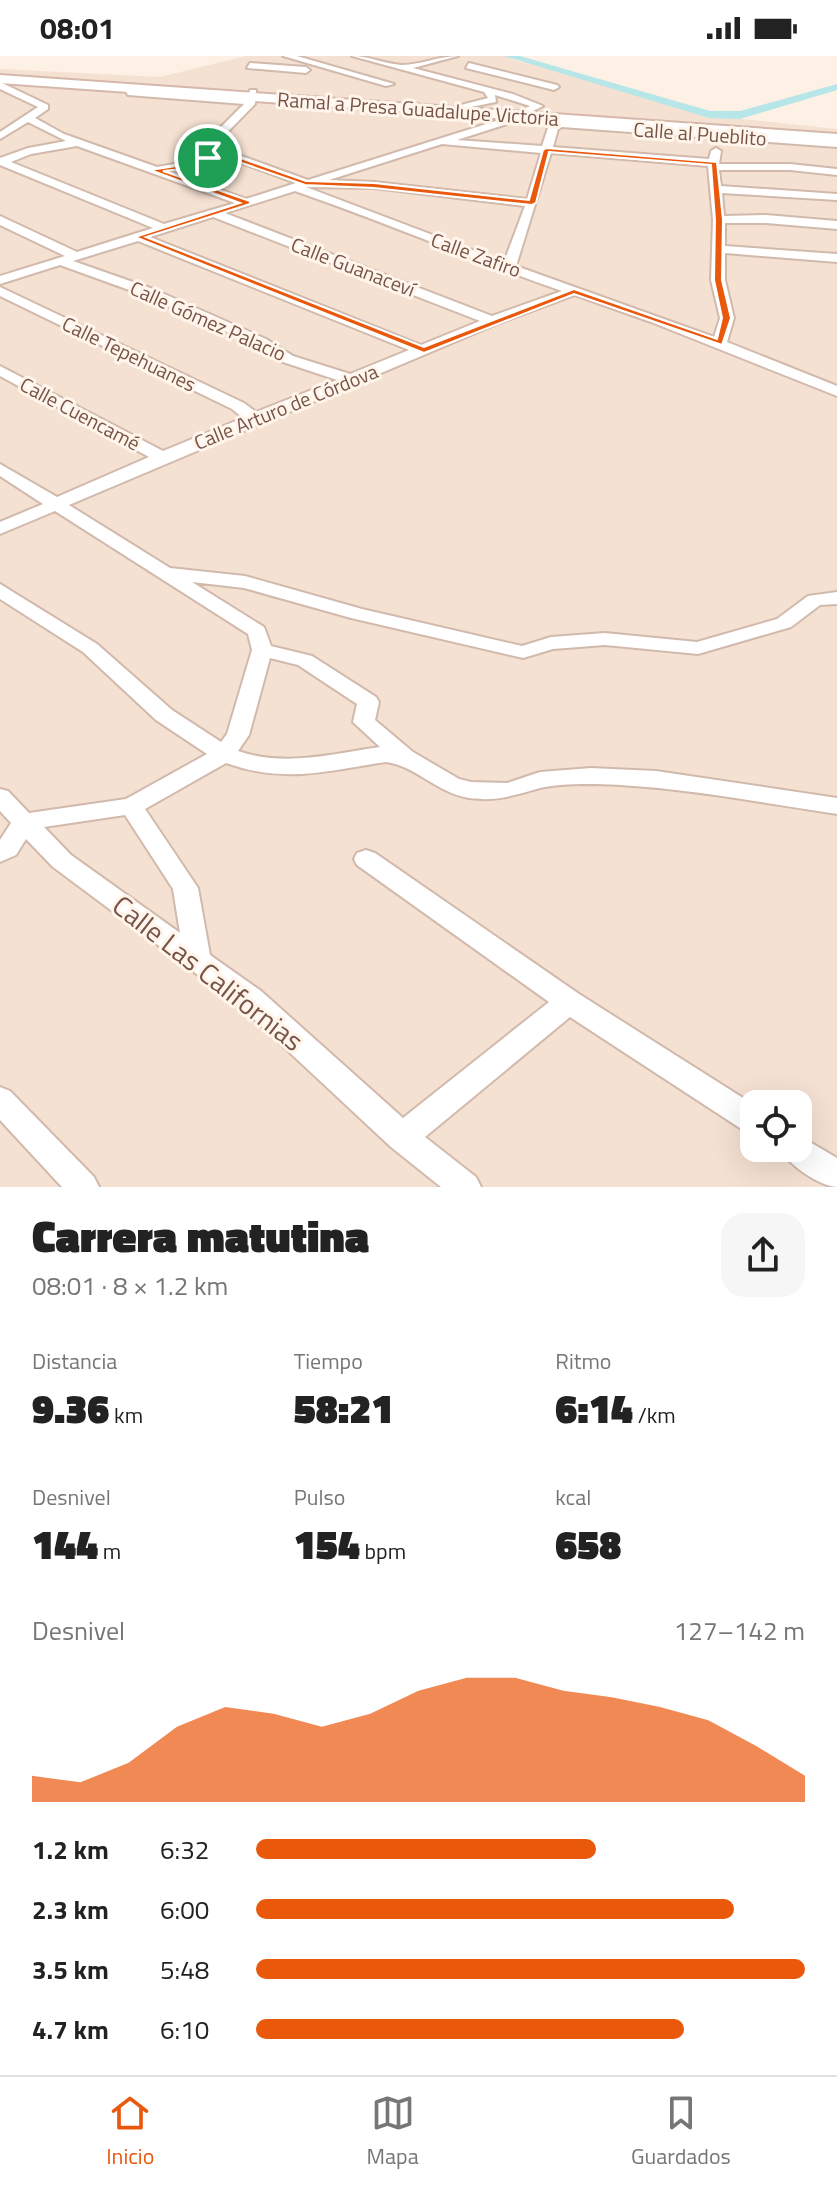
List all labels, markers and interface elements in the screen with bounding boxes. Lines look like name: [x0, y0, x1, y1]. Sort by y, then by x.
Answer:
text: 08:01: [40, 5, 115, 51]
street label: Ramal a Presa Guadalupe Victoria: [276, 83, 560, 134]
street label: Calle al Pueblito: [632, 113, 768, 154]
pin: [174, 124, 242, 192]
icon: arrive: [186, 136, 230, 180]
street label: Calle Zafiro: [427, 224, 525, 285]
street label: Calle Guanaceví: [287, 229, 421, 305]
street label: Calle Gómez Palacio: [125, 272, 291, 369]
street label: Calle Tepehuanes: [57, 308, 201, 399]
street label: Calle Arturo de Córdova: [189, 355, 383, 458]
street label: Calle Cuencamé: [15, 369, 146, 458]
street label: Calle Las Californias: [103, 884, 313, 1061]
map controls: [740, 1090, 812, 1162]
button: locate: [740, 1090, 812, 1162]
text: Carrera matutina: [32, 1202, 369, 1269]
button: share: [721, 1213, 805, 1297]
text: 08:01 · 8 × 1.2 km: [32, 1266, 228, 1305]
text: Distancia: [32, 1344, 117, 1378]
text: Tiempo: [294, 1344, 363, 1378]
text: Ritmo: [555, 1344, 611, 1378]
text: 9.36: [32, 1378, 109, 1439]
text: 58:21: [294, 1378, 393, 1439]
text: 6:14: [555, 1378, 633, 1439]
text: km: [109, 1398, 143, 1432]
text: /km: [633, 1398, 676, 1432]
text: Desnivel: [32, 1480, 111, 1514]
text: Pulso: [294, 1480, 345, 1514]
text: kcal: [555, 1480, 591, 1514]
text: 144: [32, 1514, 98, 1575]
text: 154: [294, 1514, 360, 1575]
text: 658: [555, 1514, 621, 1575]
text: m: [98, 1534, 121, 1568]
text: bpm: [360, 1534, 406, 1568]
text: Desnivel: [32, 1611, 125, 1650]
text: 127–142 m: [674, 1611, 805, 1650]
text: 1.2 km: [32, 1830, 109, 1869]
text: 6:32: [160, 1830, 209, 1869]
text: 2.3 km: [32, 1890, 109, 1929]
text: 6:00: [160, 1890, 209, 1929]
text: 3.5 km: [32, 1950, 109, 1989]
text: 5:48: [160, 1950, 209, 1989]
text: 4.7 km: [32, 2010, 109, 2049]
text: 6:10: [160, 2010, 209, 2049]
tab: Inicio: [106, 2091, 154, 2173]
tab: Mapa: [367, 2091, 419, 2173]
tab: Guardados: [631, 2091, 731, 2173]

